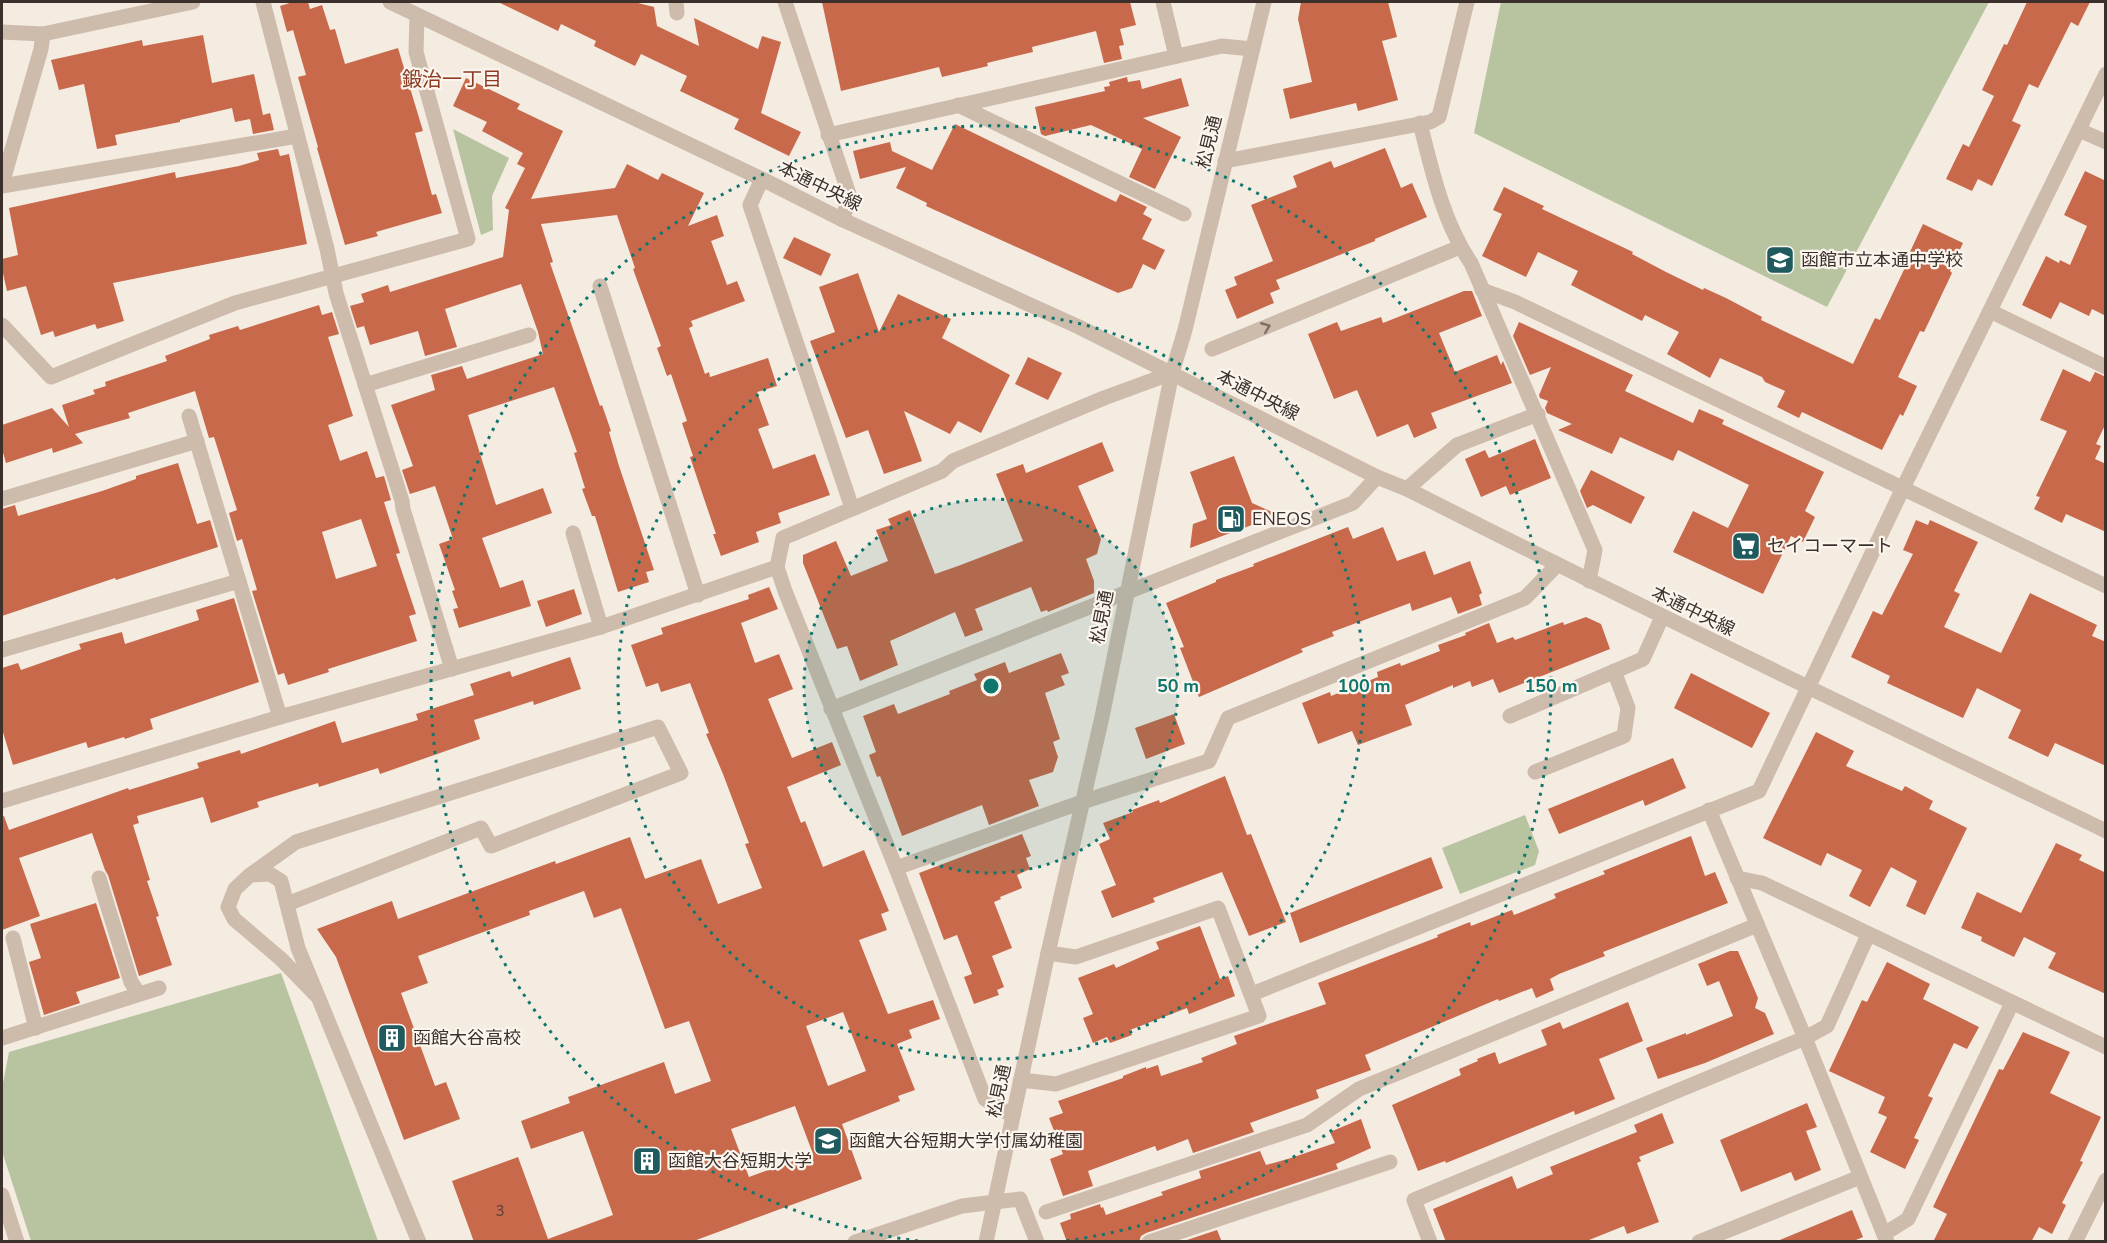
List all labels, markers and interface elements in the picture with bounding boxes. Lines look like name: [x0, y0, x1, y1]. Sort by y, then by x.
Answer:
district label: 鍛治一丁目: [402, 66, 502, 93]
street label: 松見通: [1191, 113, 1227, 171]
street label: 本通中央線: [774, 155, 866, 217]
school or university icon: 函館市立本通中学校: [1764, 244, 1796, 276]
place label: 函館市立本通中学校: [1801, 248, 1963, 272]
one-way arrow: [1260, 322, 1271, 334]
street label: 本通中央線: [1212, 364, 1304, 426]
fuel station icon: ENEOS: [1215, 503, 1247, 535]
place label: ENEOS: [1252, 507, 1311, 531]
supermarket icon: セイコーマート: [1730, 530, 1762, 562]
place label: セイコーマート: [1767, 534, 1893, 558]
street label: 本通中央線: [1647, 580, 1739, 642]
street label: 松見通: [1085, 588, 1119, 646]
text: 50 m: [1157, 674, 1199, 698]
text: 100 m: [1337, 674, 1391, 698]
text: 150 m: [1524, 674, 1578, 698]
centre of rings: [981, 676, 1001, 696]
building icon: 函館大谷高校: [376, 1022, 408, 1054]
place label: 函館大谷高校: [413, 1026, 521, 1050]
street label: 松見通: [982, 1062, 1016, 1120]
school or university icon: 函館大谷短期大学付属幼稚園: [812, 1125, 844, 1157]
place label: 函館大谷短期大学付属幼稚園: [849, 1129, 1083, 1153]
building icon: 函館大谷短期大学: [631, 1145, 663, 1177]
place label: 函館大谷短期大学: [668, 1149, 812, 1173]
house number: 3: [495, 1201, 505, 1221]

